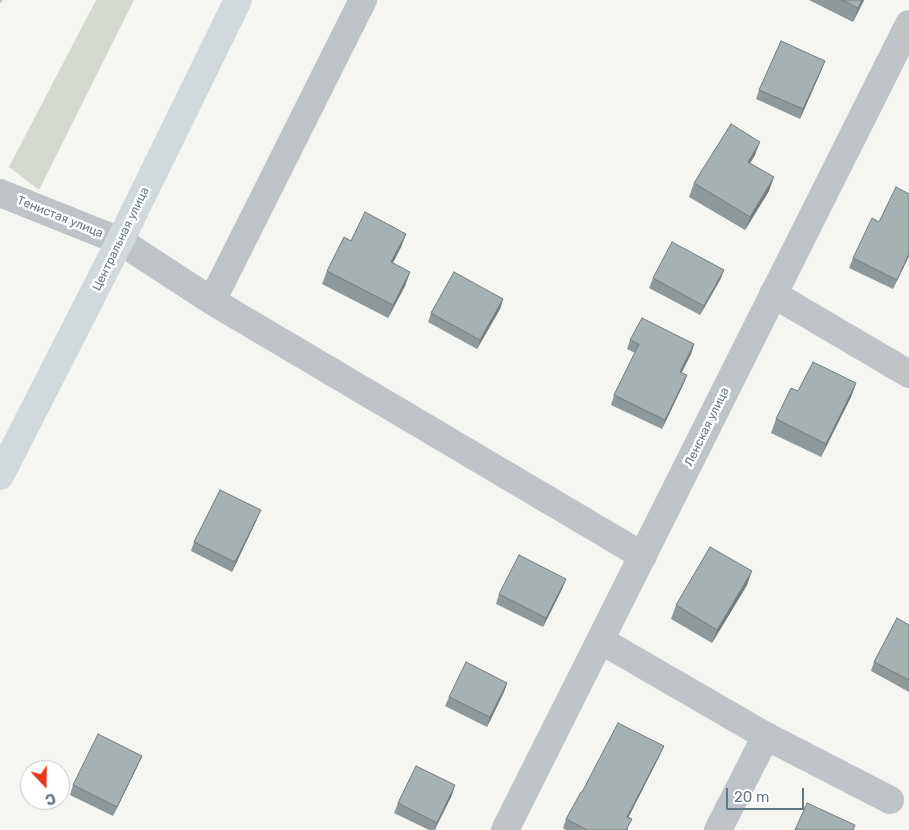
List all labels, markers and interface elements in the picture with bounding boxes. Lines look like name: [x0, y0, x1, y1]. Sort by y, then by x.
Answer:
street label: Центральная улица: [90, 185, 152, 293]
street label: Тенистая улица: [15, 193, 105, 241]
street label: Ленская улица: [682, 385, 732, 469]
north arrow: [20, 760, 70, 810]
scale bar: [729, 778, 806, 810]
text: 20 m: [734, 788, 769, 806]
text: С: [43, 789, 58, 808]

